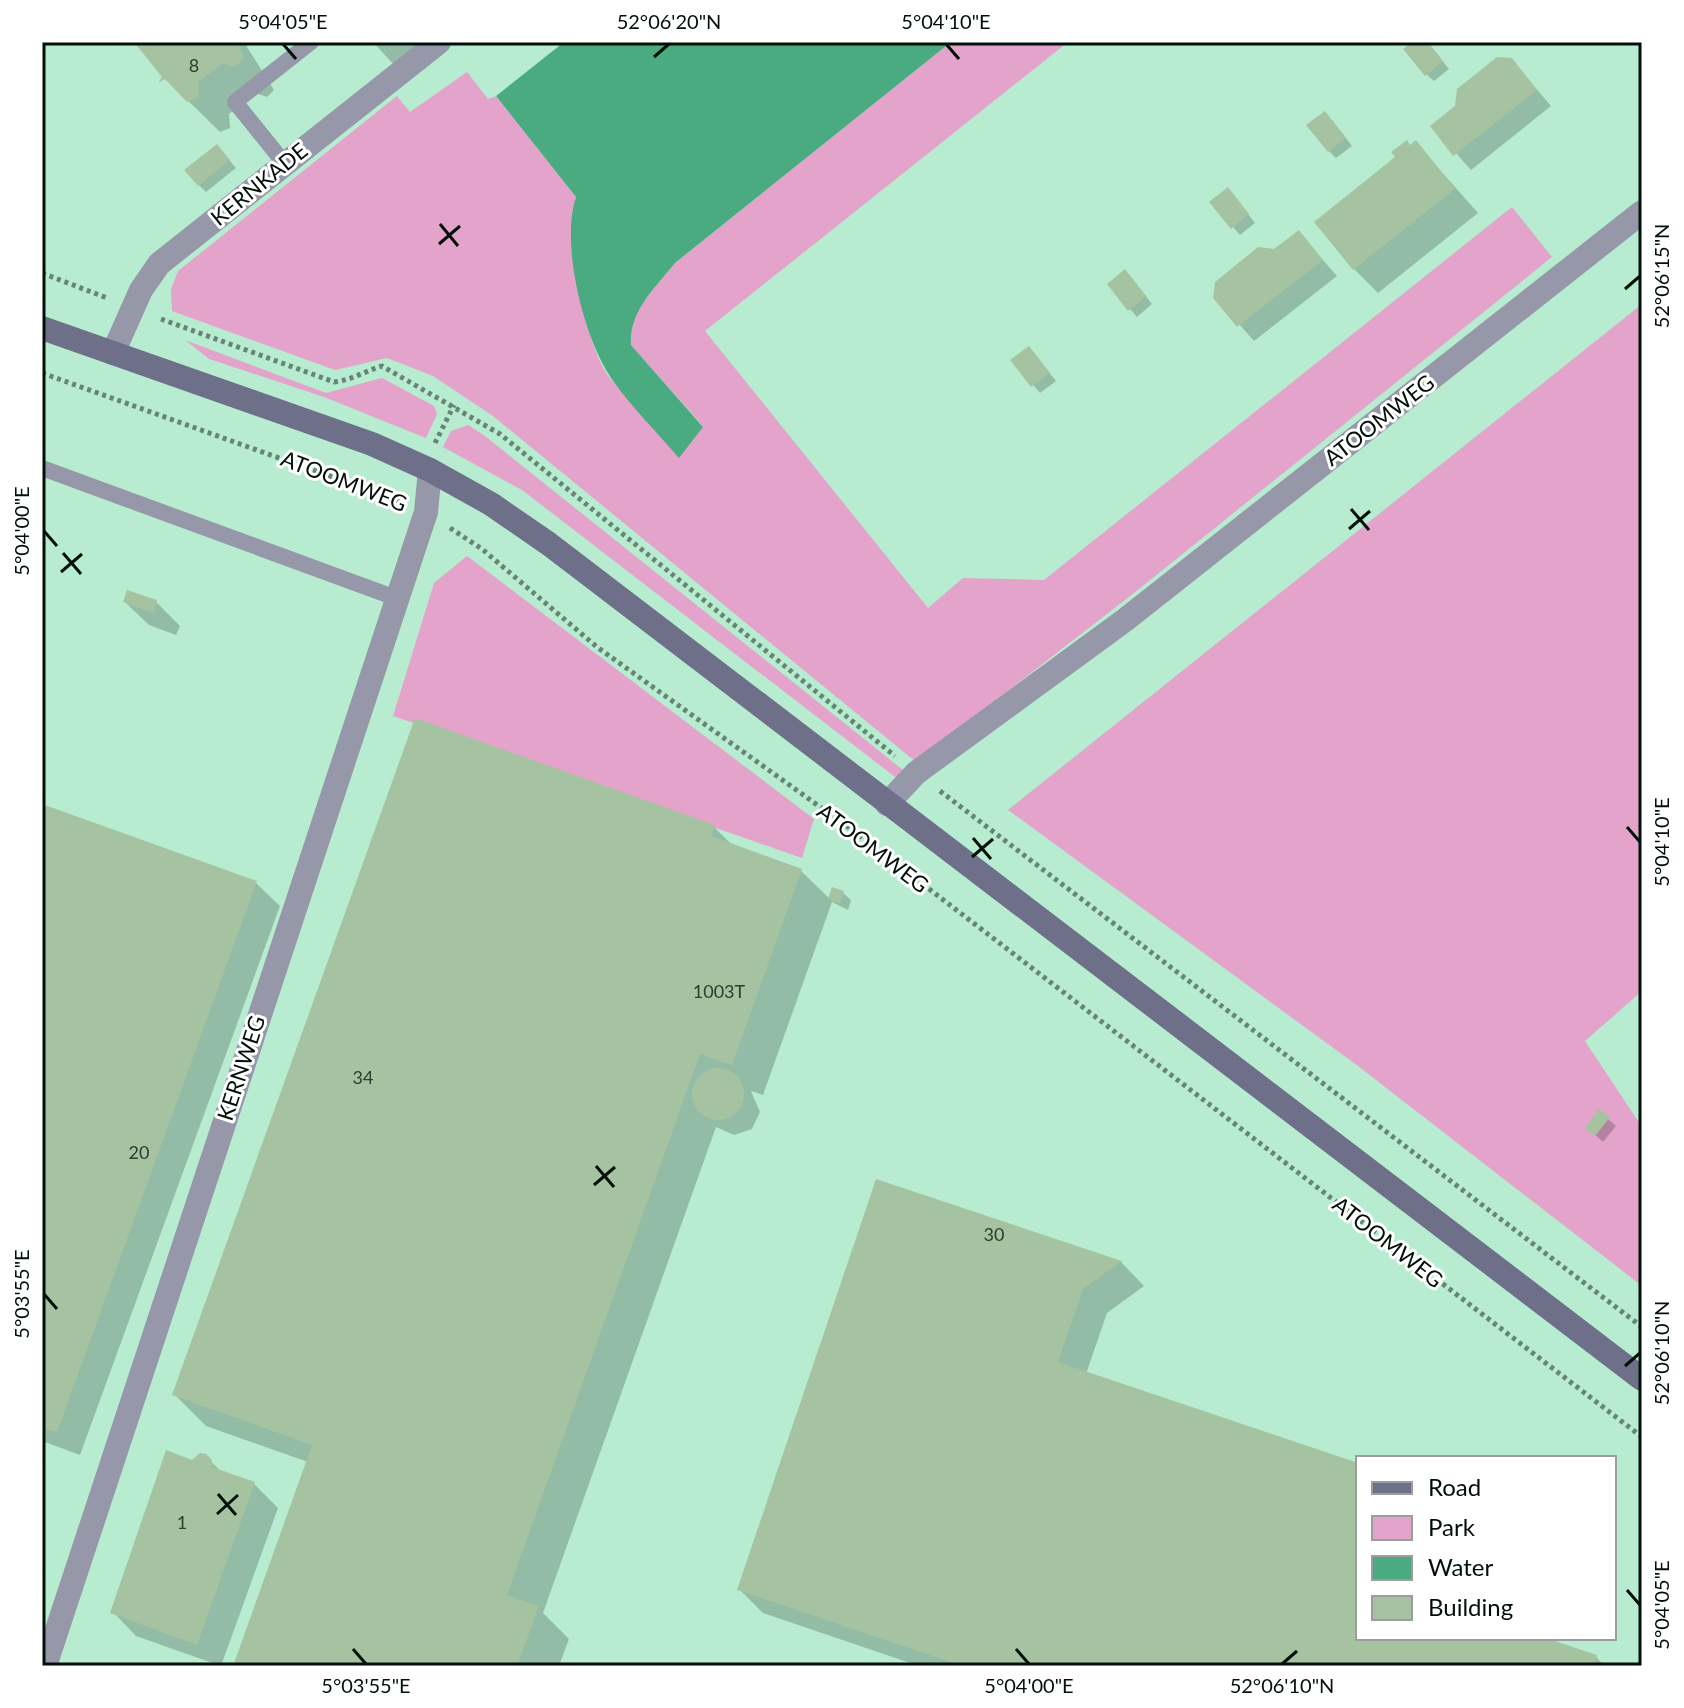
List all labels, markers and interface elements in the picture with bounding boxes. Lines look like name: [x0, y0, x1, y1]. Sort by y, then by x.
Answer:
text: 5°04'05"E: [238, 9, 328, 33]
text: 52°06'20"N: [617, 9, 721, 33]
text: 5°04'10"E: [901, 9, 991, 33]
house number: 8: [189, 54, 199, 76]
street label: KERNKADE: [205, 136, 313, 231]
text: 52°06'15"N: [1649, 224, 1673, 328]
street label: ATOOMWEG: [1318, 368, 1439, 471]
street label: ATOOMWEG: [277, 444, 411, 517]
text: 5°04'00"E: [9, 486, 33, 576]
street label: ATOOMWEG: [812, 797, 934, 898]
text: 5°04'10"E: [1649, 797, 1673, 887]
house number: 1003T: [693, 980, 746, 1002]
street label: KERNWEG: [211, 1012, 270, 1124]
house number: 34: [353, 1066, 373, 1088]
house number: 20: [129, 1141, 149, 1163]
street label: ATOOMWEG: [1328, 1190, 1449, 1293]
house number: 30: [984, 1223, 1004, 1245]
text: 5°03'55"E: [9, 1249, 33, 1339]
text: 52°06'10"N: [1649, 1301, 1673, 1405]
legend: [1356, 1456, 1616, 1640]
text: Road: [1428, 1472, 1481, 1501]
house number: 1: [177, 1511, 187, 1533]
text: Park: [1428, 1512, 1476, 1541]
text: Water: [1428, 1552, 1493, 1581]
text: 5°04'05"E: [1649, 1560, 1673, 1650]
text: Building: [1428, 1592, 1513, 1621]
text: 5°03'55"E: [321, 1673, 411, 1697]
text: 5°04'00"E: [984, 1673, 1074, 1697]
text: 52°06'10"N: [1230, 1673, 1334, 1697]

